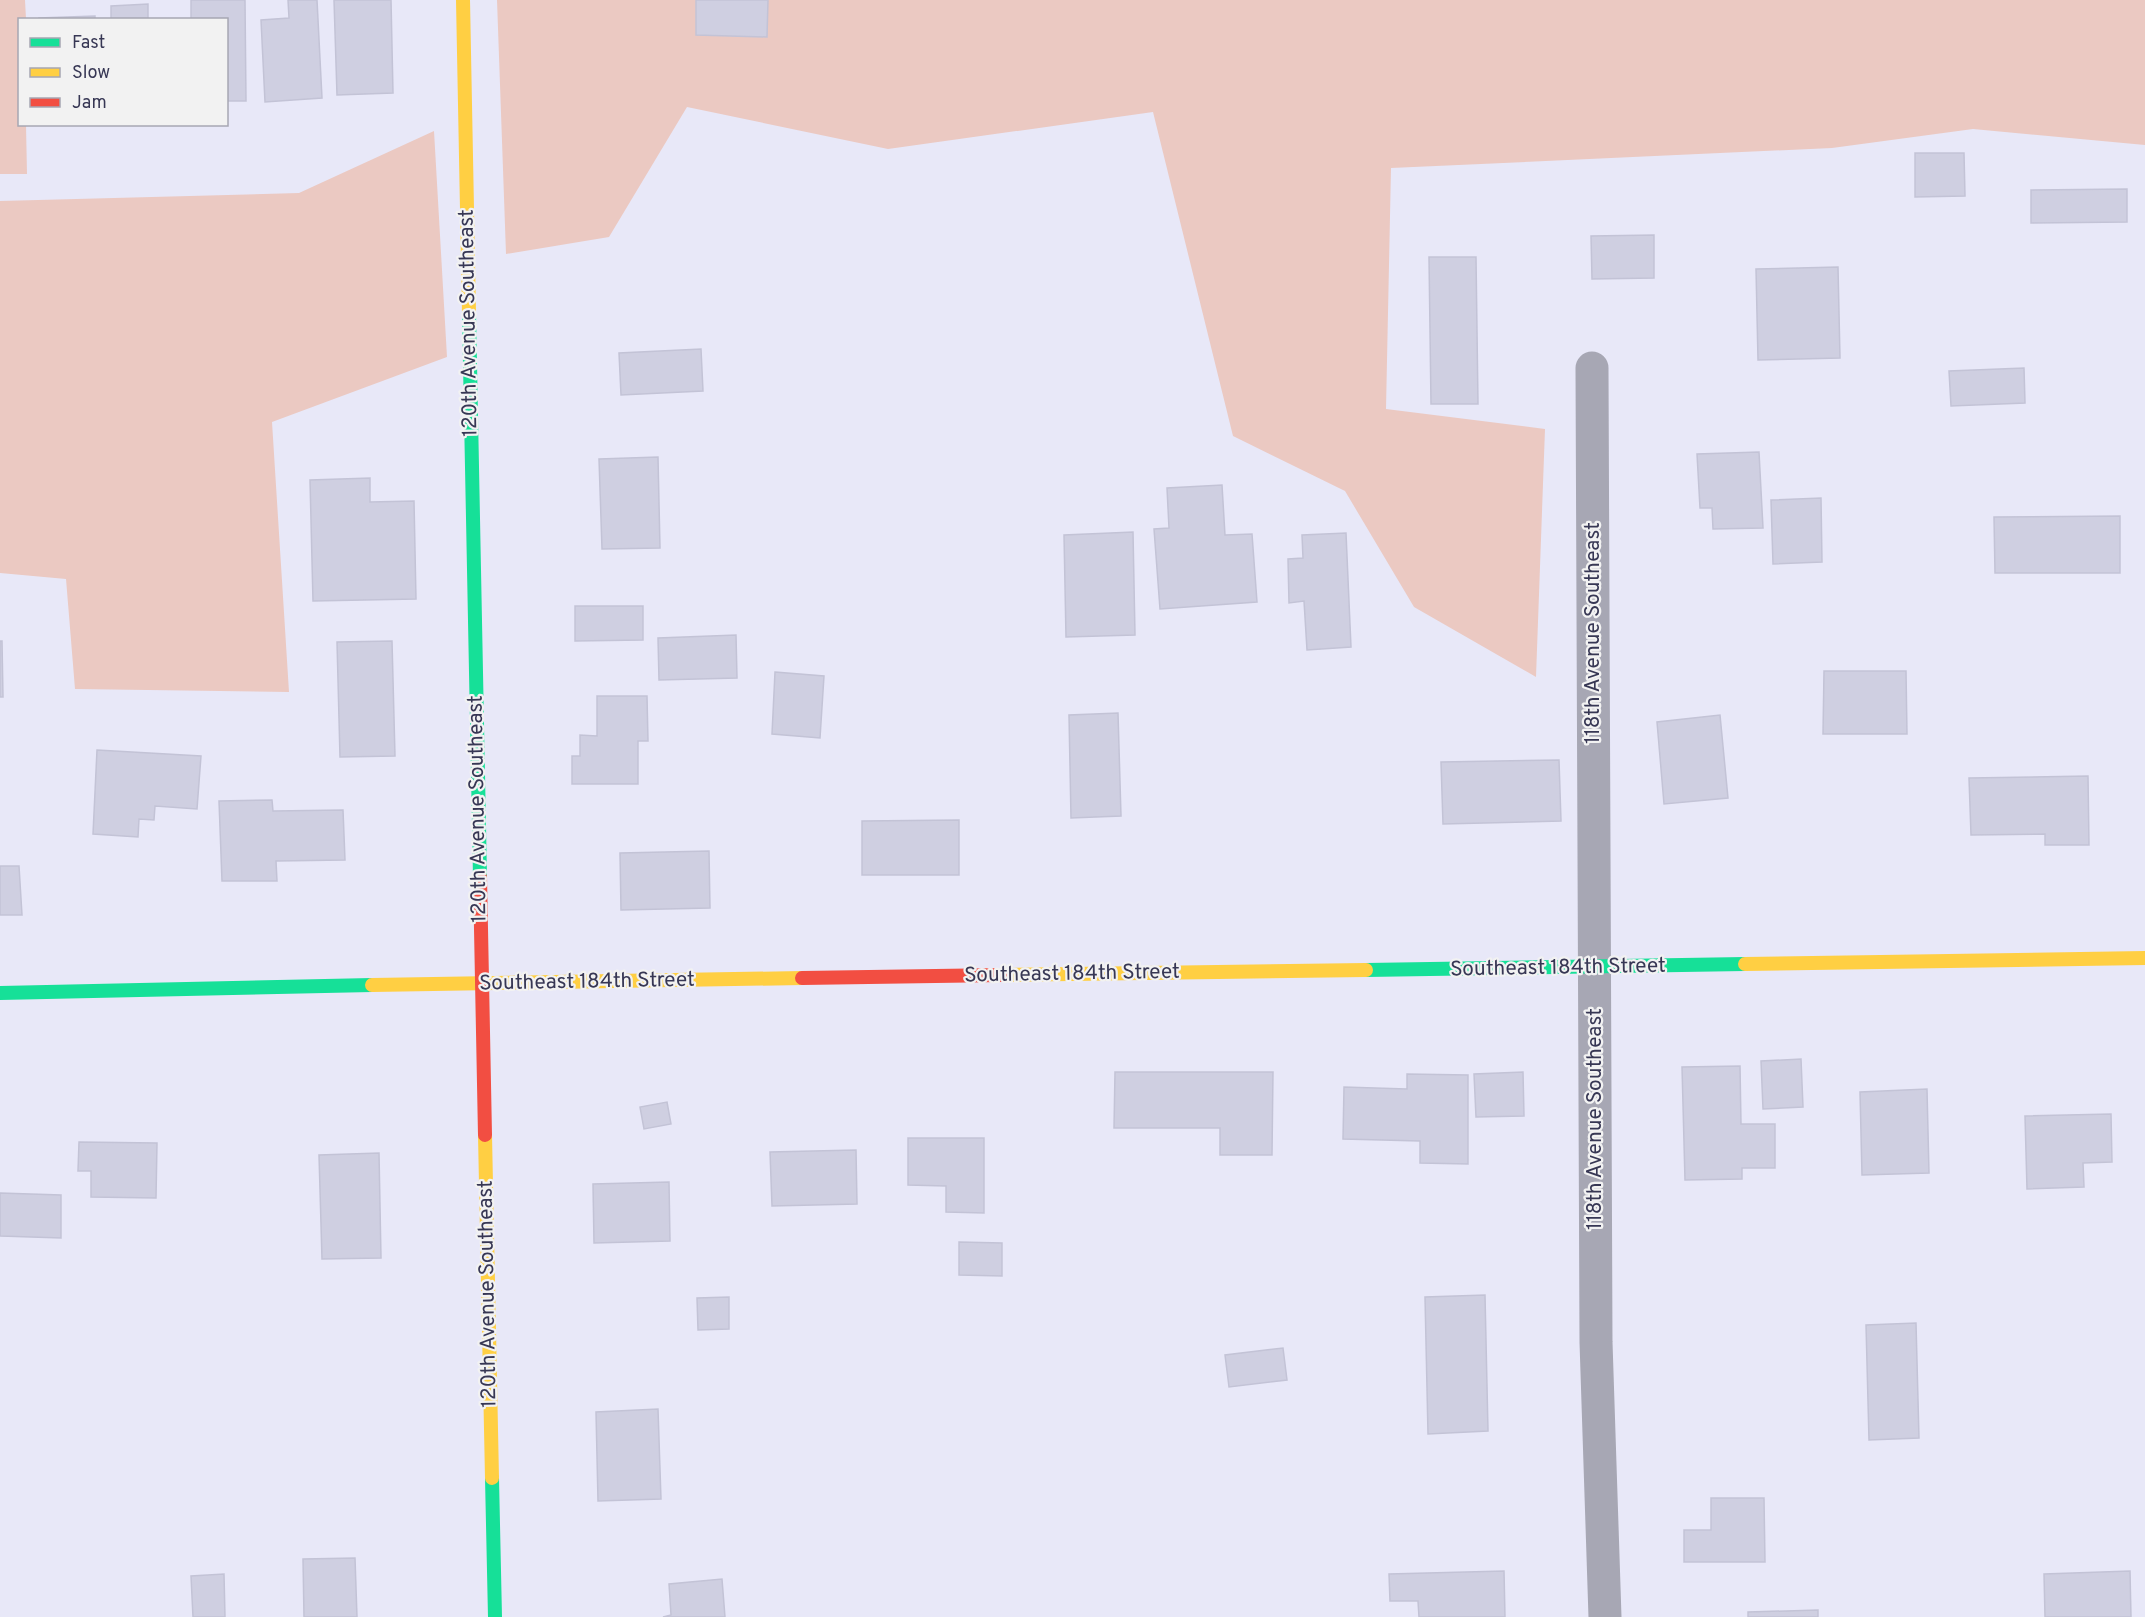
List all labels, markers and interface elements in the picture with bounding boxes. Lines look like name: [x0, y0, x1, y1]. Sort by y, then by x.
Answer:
legend: [18, 18, 228, 126]
text: Fast: [72, 32, 105, 55]
text: Slow: [72, 62, 110, 85]
text: Jam: [72, 92, 107, 115]
street label: 120th Avenue Southeast: [454, 209, 484, 437]
street label: 118th Avenue Southeast: [1580, 522, 1607, 744]
street label: 120th Avenue Southeast: [463, 695, 493, 923]
street label: Southeast 184th Street: [1450, 953, 1666, 983]
street label: Southeast 184th Street: [964, 959, 1180, 989]
street label: Southeast 184th Street: [479, 967, 695, 997]
street label: 118th Avenue Southeast: [1582, 1008, 1609, 1230]
street label: 120th Avenue Southeast: [473, 1180, 503, 1408]

